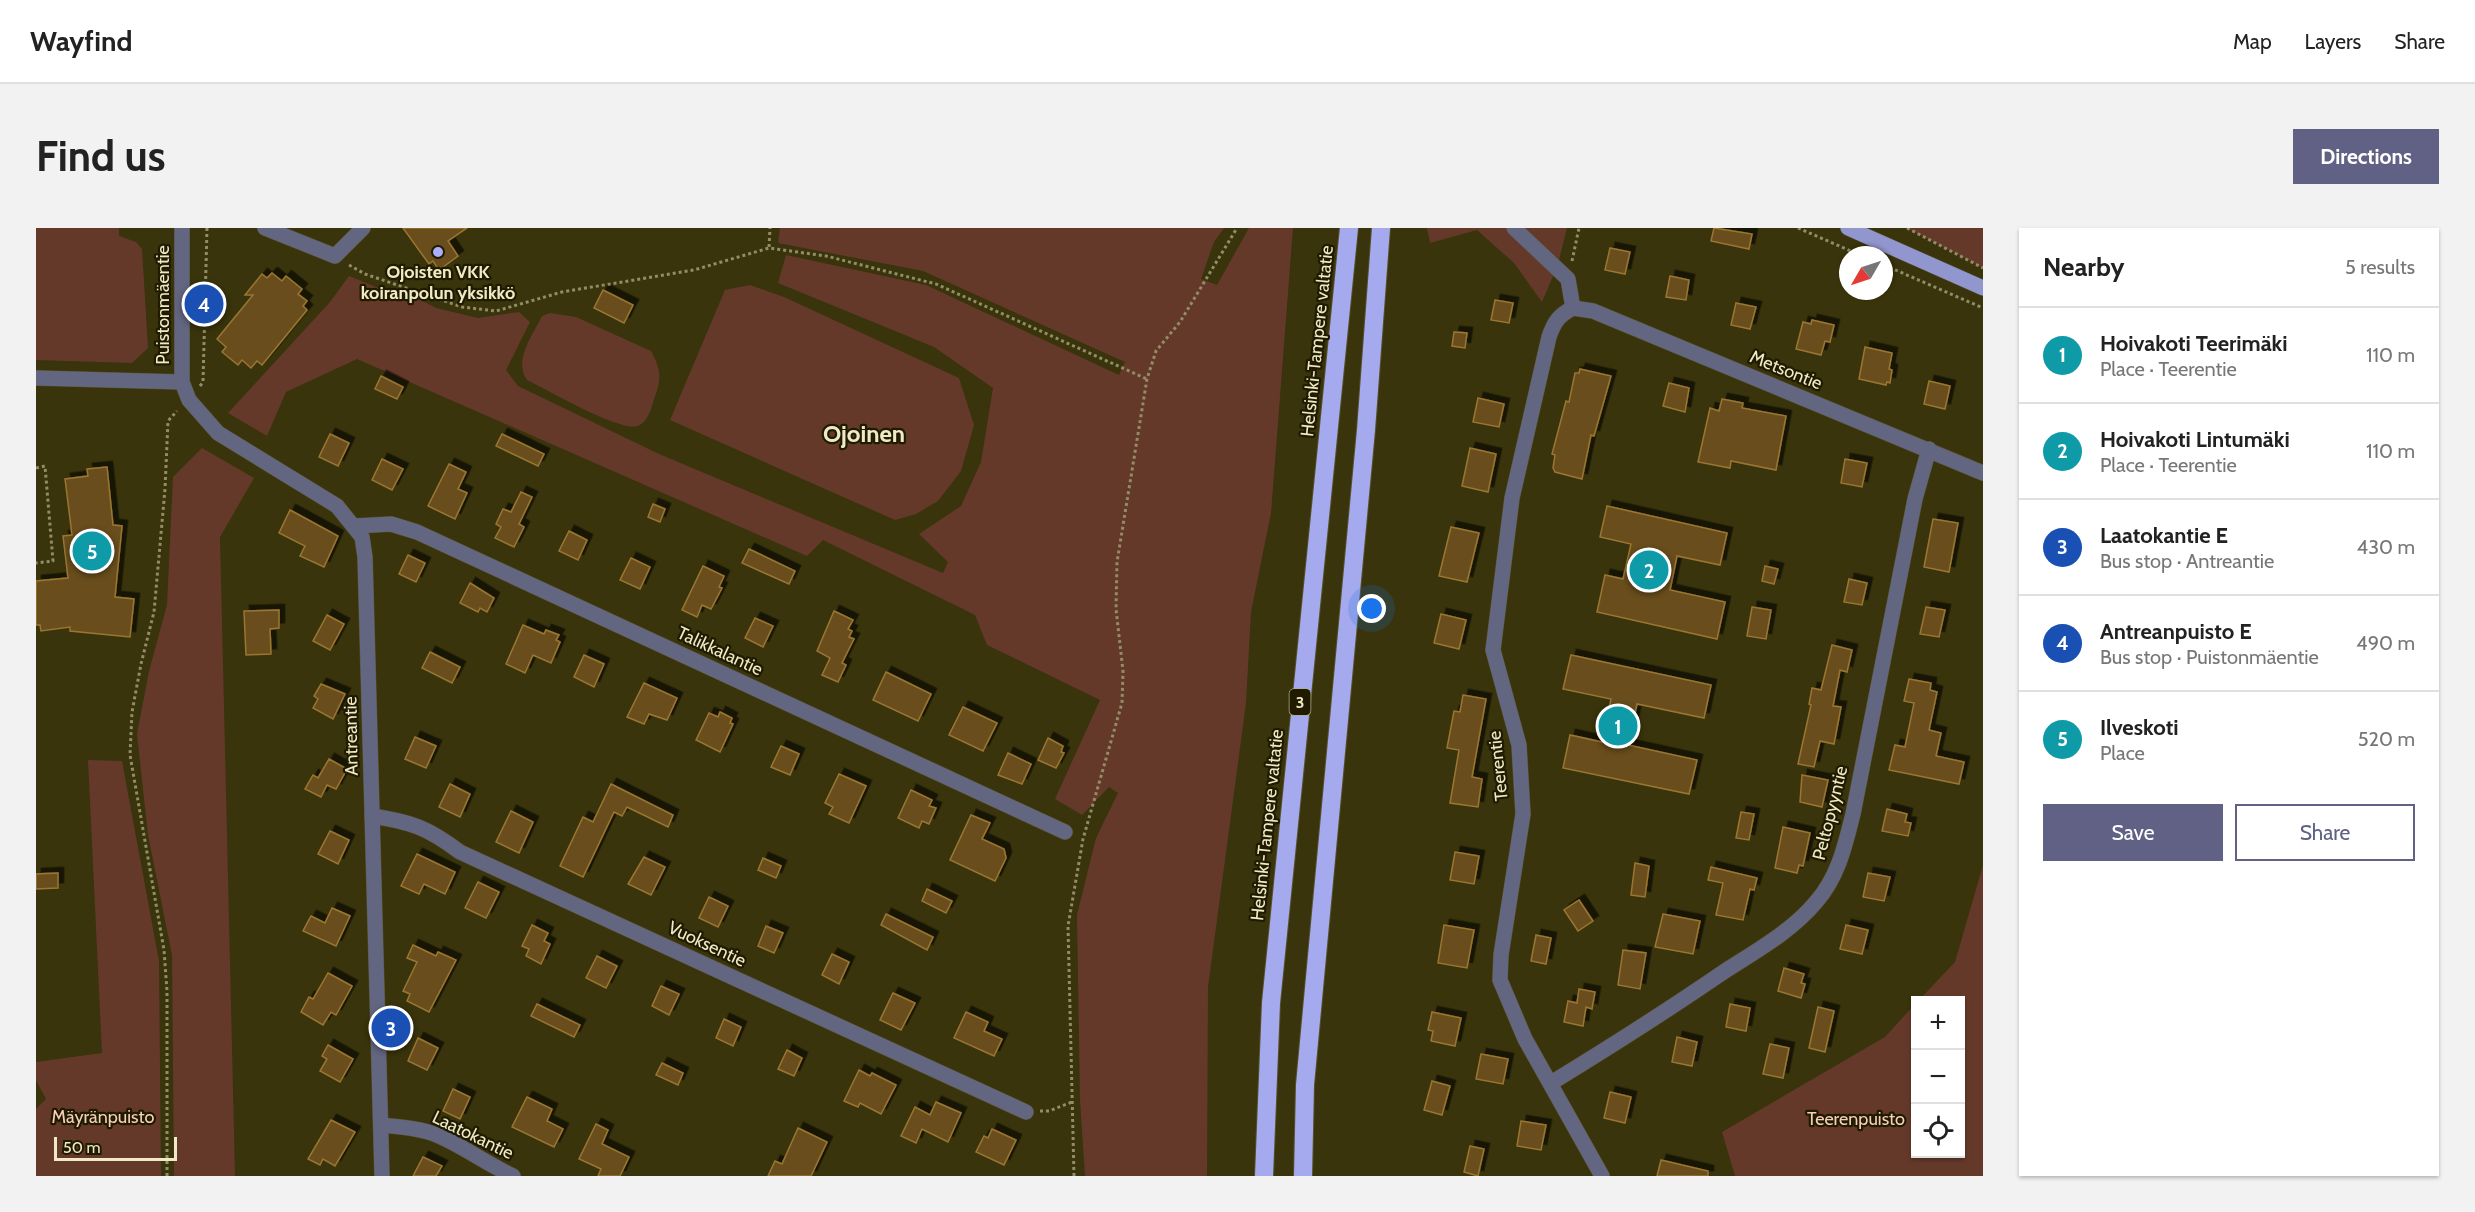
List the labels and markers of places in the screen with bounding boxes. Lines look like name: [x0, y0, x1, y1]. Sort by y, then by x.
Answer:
marker: Ojoisten VKK koiranpolun yksikkö: [431, 245, 445, 259]
place label: Ojoisten VKK koiranpolun yksikkö: [361, 261, 515, 304]
pin: 4: [184, 282, 224, 326]
pin: 5: [72, 528, 112, 574]
pin: 2: [1630, 548, 1668, 592]
pin: 1: [1598, 704, 1638, 748]
pin: 3: [372, 1006, 410, 1050]

